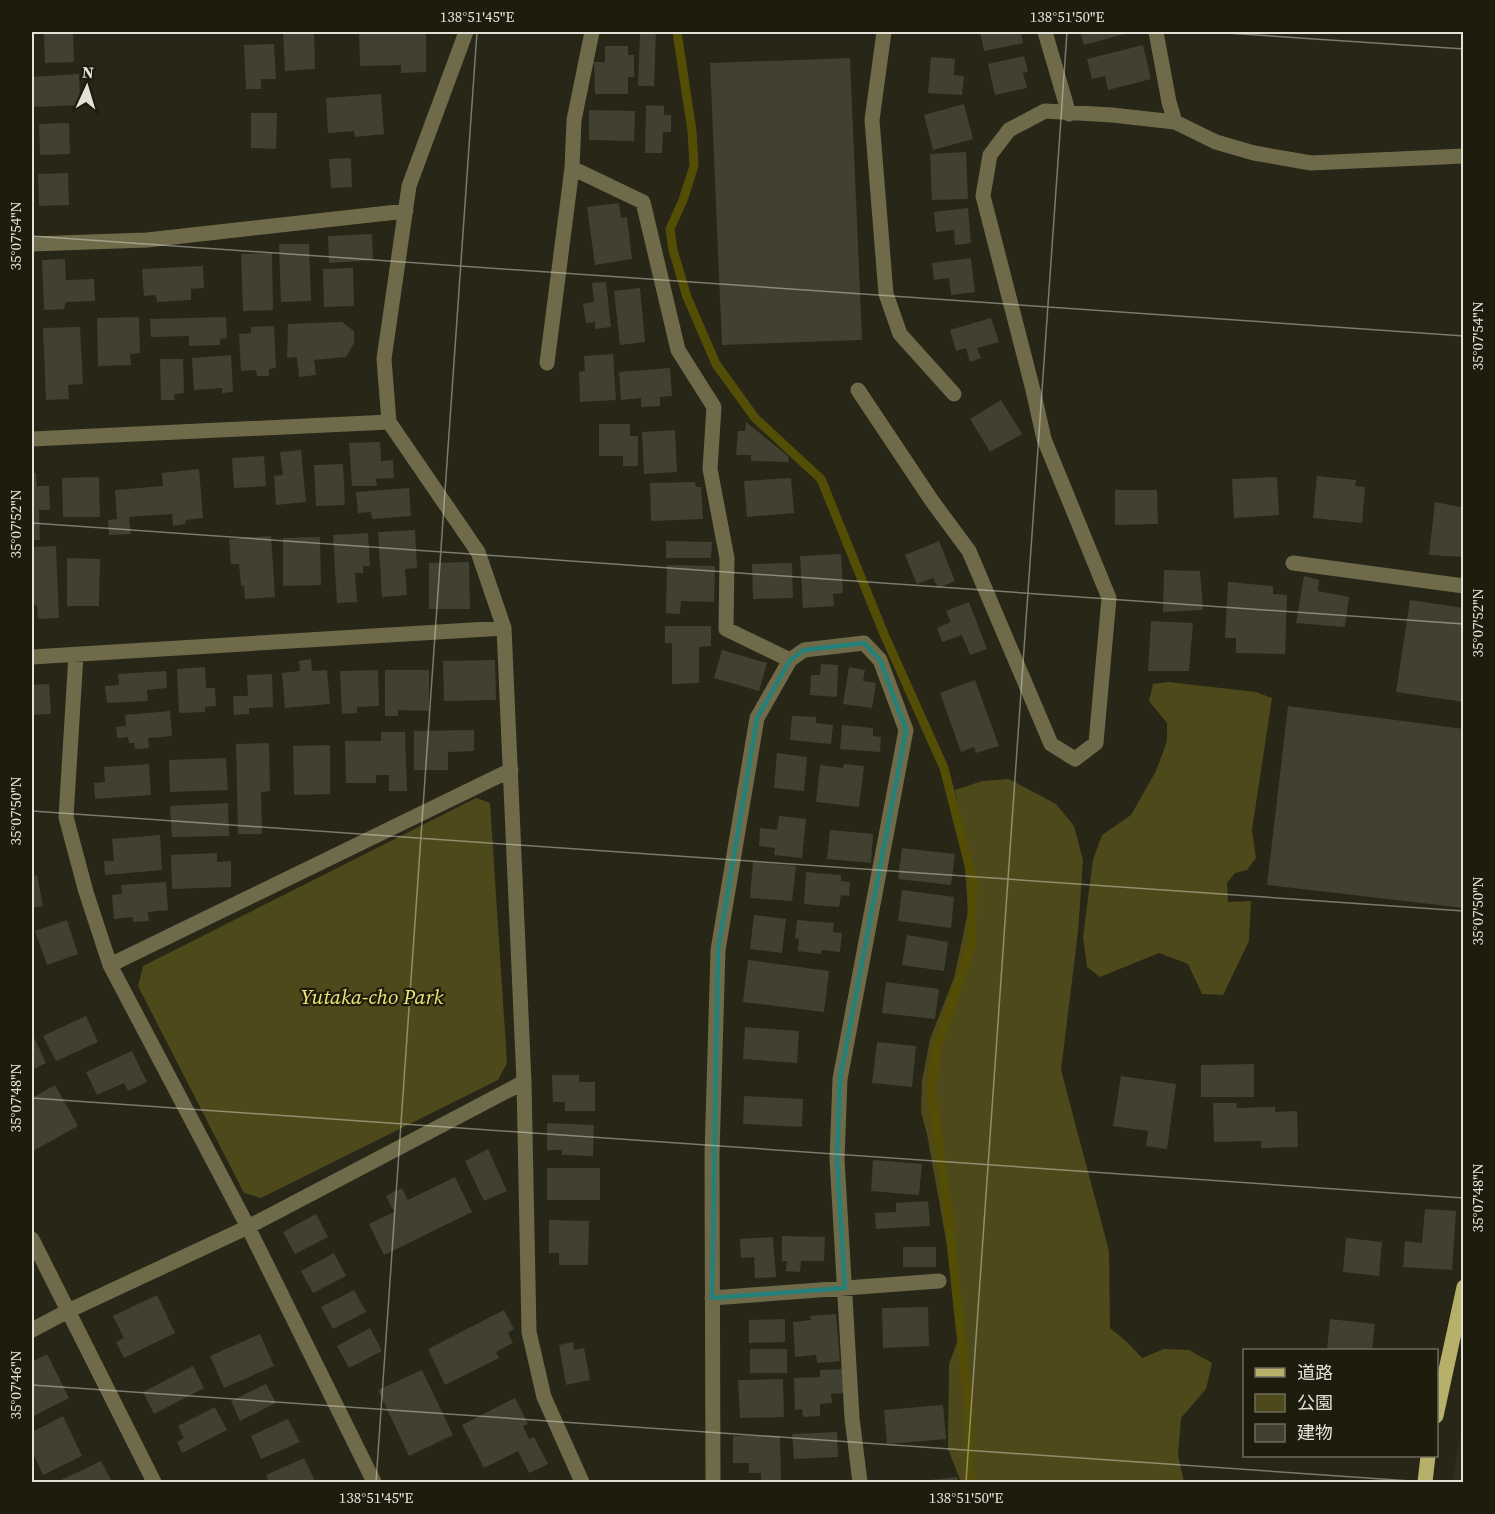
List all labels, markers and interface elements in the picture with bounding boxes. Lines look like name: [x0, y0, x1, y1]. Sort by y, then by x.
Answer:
text: 138°51'45"E: [440, 6, 514, 27]
text: 138°51'50"E: [1030, 6, 1104, 27]
north arrow: [57, 57, 117, 117]
text: N: [81, 61, 95, 83]
text: 35°07'54"N: [5, 201, 26, 271]
text: 35°07'54"N: [1467, 301, 1488, 371]
text: 35°07'52"N: [5, 489, 26, 559]
text: 35°07'52"N: [1467, 588, 1488, 658]
text: 35°07'50"N: [5, 776, 26, 846]
text: 35°07'50"N: [1467, 876, 1488, 946]
park label: Yutaka-cho Park: [301, 982, 444, 1011]
text: 35°07'48"N: [5, 1063, 26, 1133]
text: 35°07'48"N: [1467, 1163, 1488, 1233]
legend: [1243, 1349, 1438, 1457]
text: 35°07'46"N: [5, 1350, 26, 1420]
text: 道路: [1297, 1360, 1333, 1385]
text: 公園: [1297, 1390, 1333, 1415]
text: 建物: [1297, 1420, 1333, 1445]
text: 138°51'45"E: [339, 1487, 413, 1508]
text: 138°51'50"E: [929, 1487, 1003, 1508]

